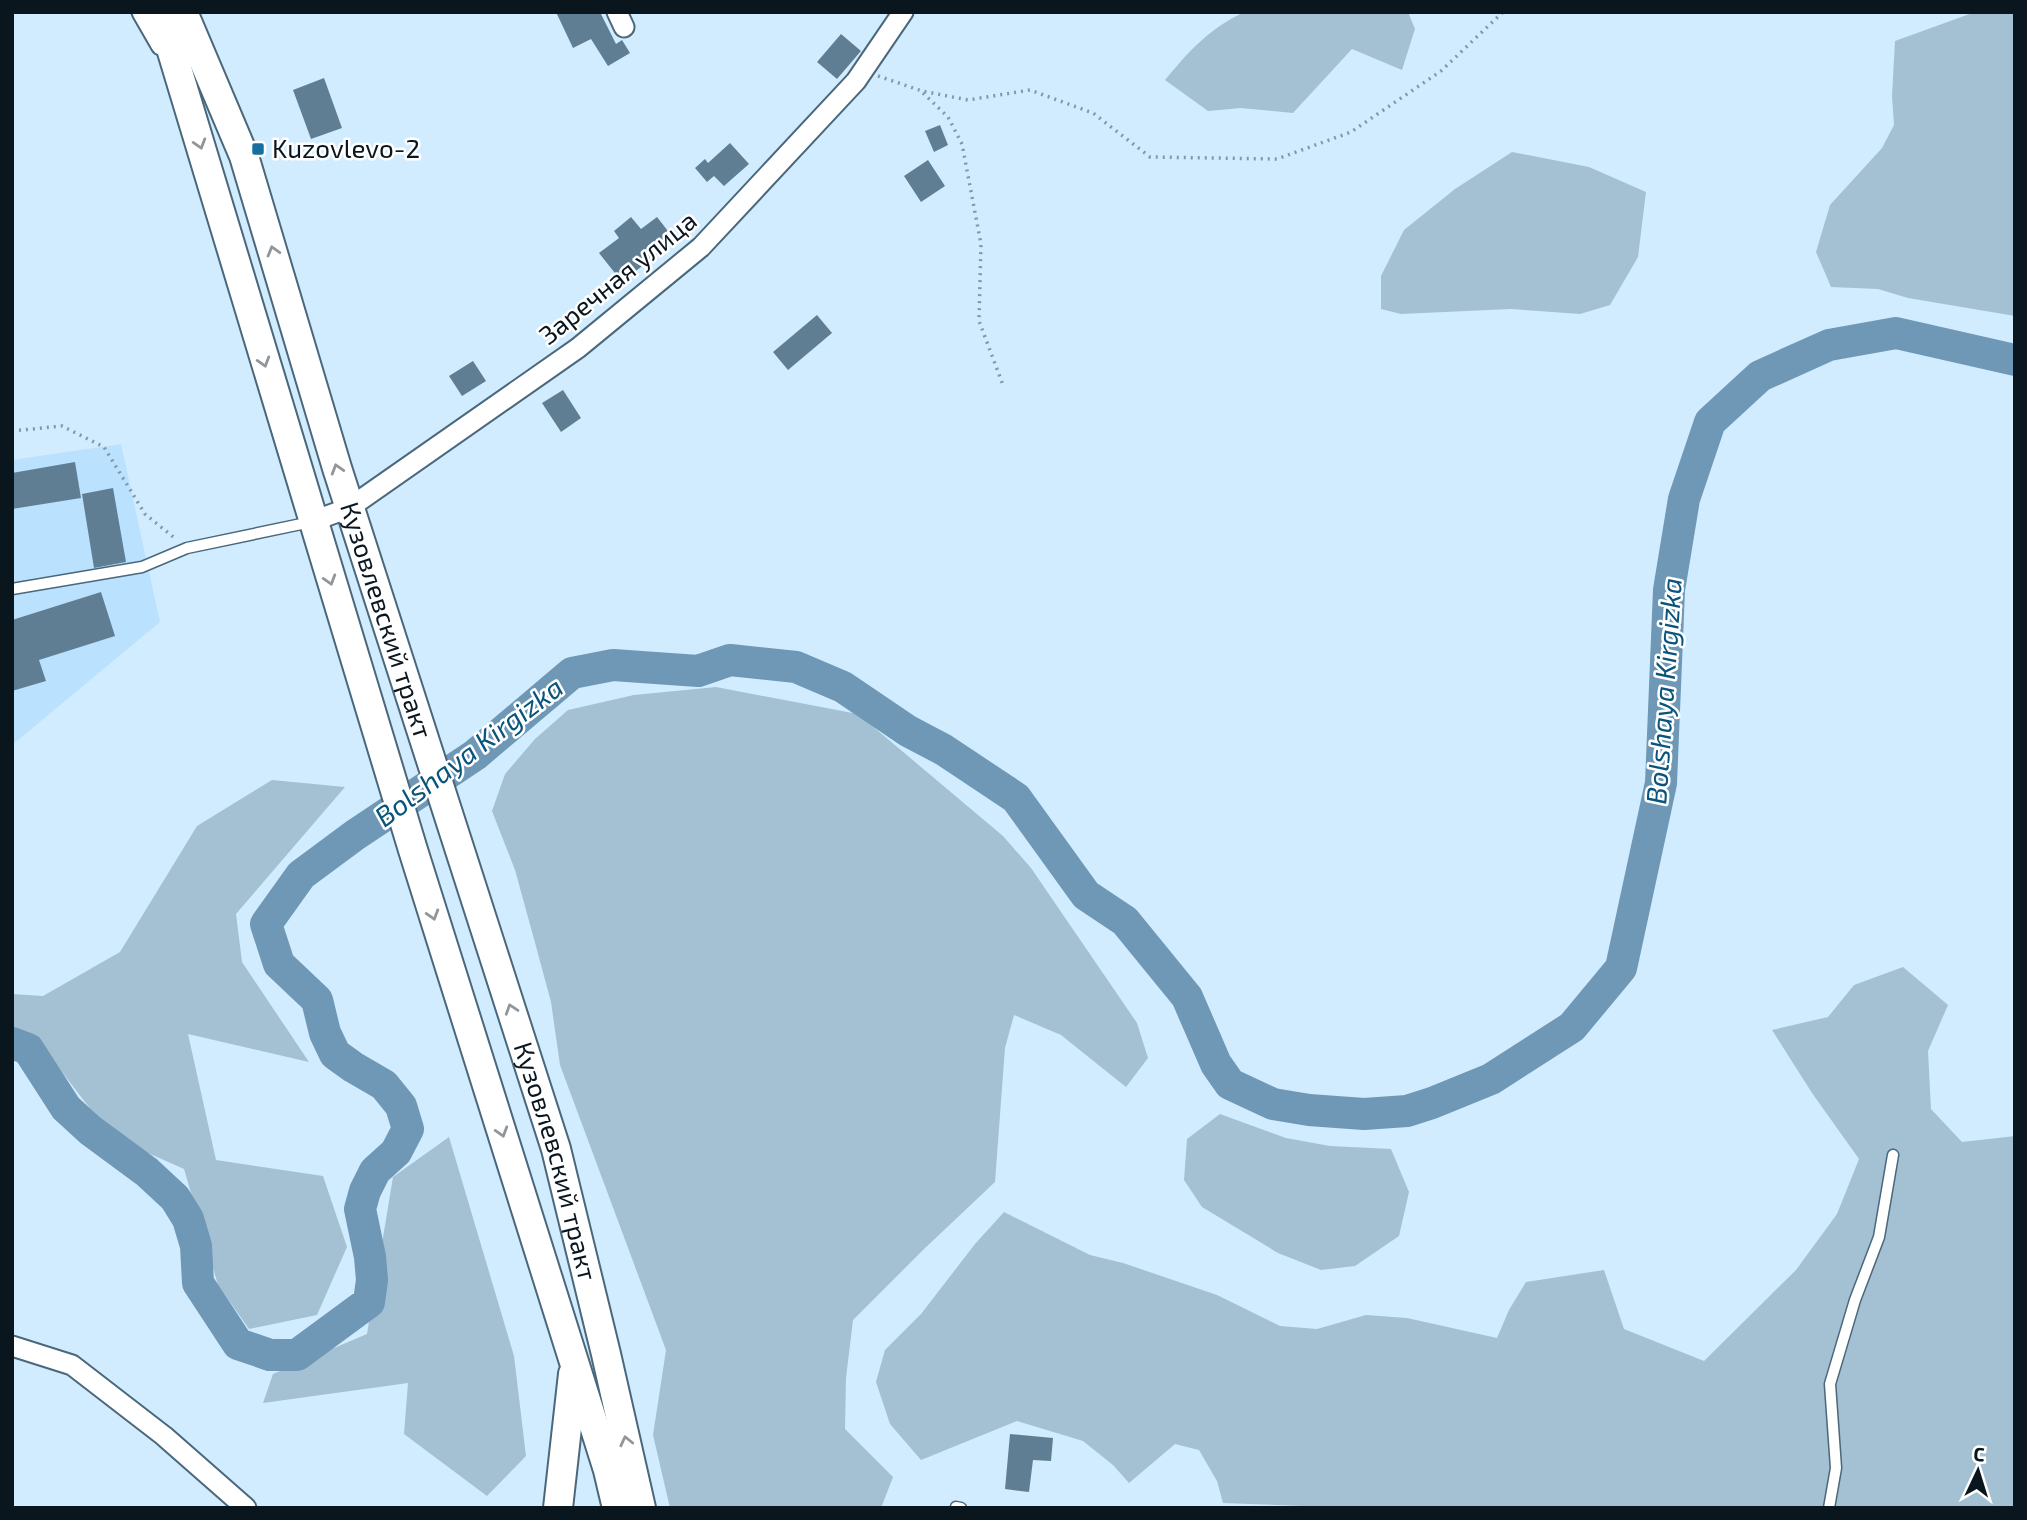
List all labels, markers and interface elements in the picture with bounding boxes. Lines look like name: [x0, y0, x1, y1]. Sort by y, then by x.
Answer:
place label: Kuzovlevo-2: [272, 132, 420, 163]
one-way arrow: [191, 138, 206, 150]
marker: Kuzovlevo-2: [250, 141, 266, 157]
street label: Заречная улица: [532, 204, 703, 351]
one-way arrow: [267, 245, 282, 257]
one-way arrow: [256, 356, 271, 368]
one-way arrow: [331, 464, 345, 476]
street label: Кузовлевский тракт: [335, 498, 440, 742]
one-way arrow: [322, 573, 337, 585]
water label: Bolshaya Kirgizka: [1638, 577, 1688, 805]
water label: Bolshaya Kirgizka: [368, 669, 569, 833]
one-way arrow: [425, 909, 440, 921]
one-way arrow: [504, 1003, 519, 1015]
street label: Кузовлевский тракт: [509, 1038, 605, 1284]
one-way arrow: [494, 1125, 508, 1138]
one-way arrow: [620, 1435, 634, 1447]
north arrow: [1943, 1436, 2013, 1506]
text: С: [1973, 1442, 1986, 1465]

